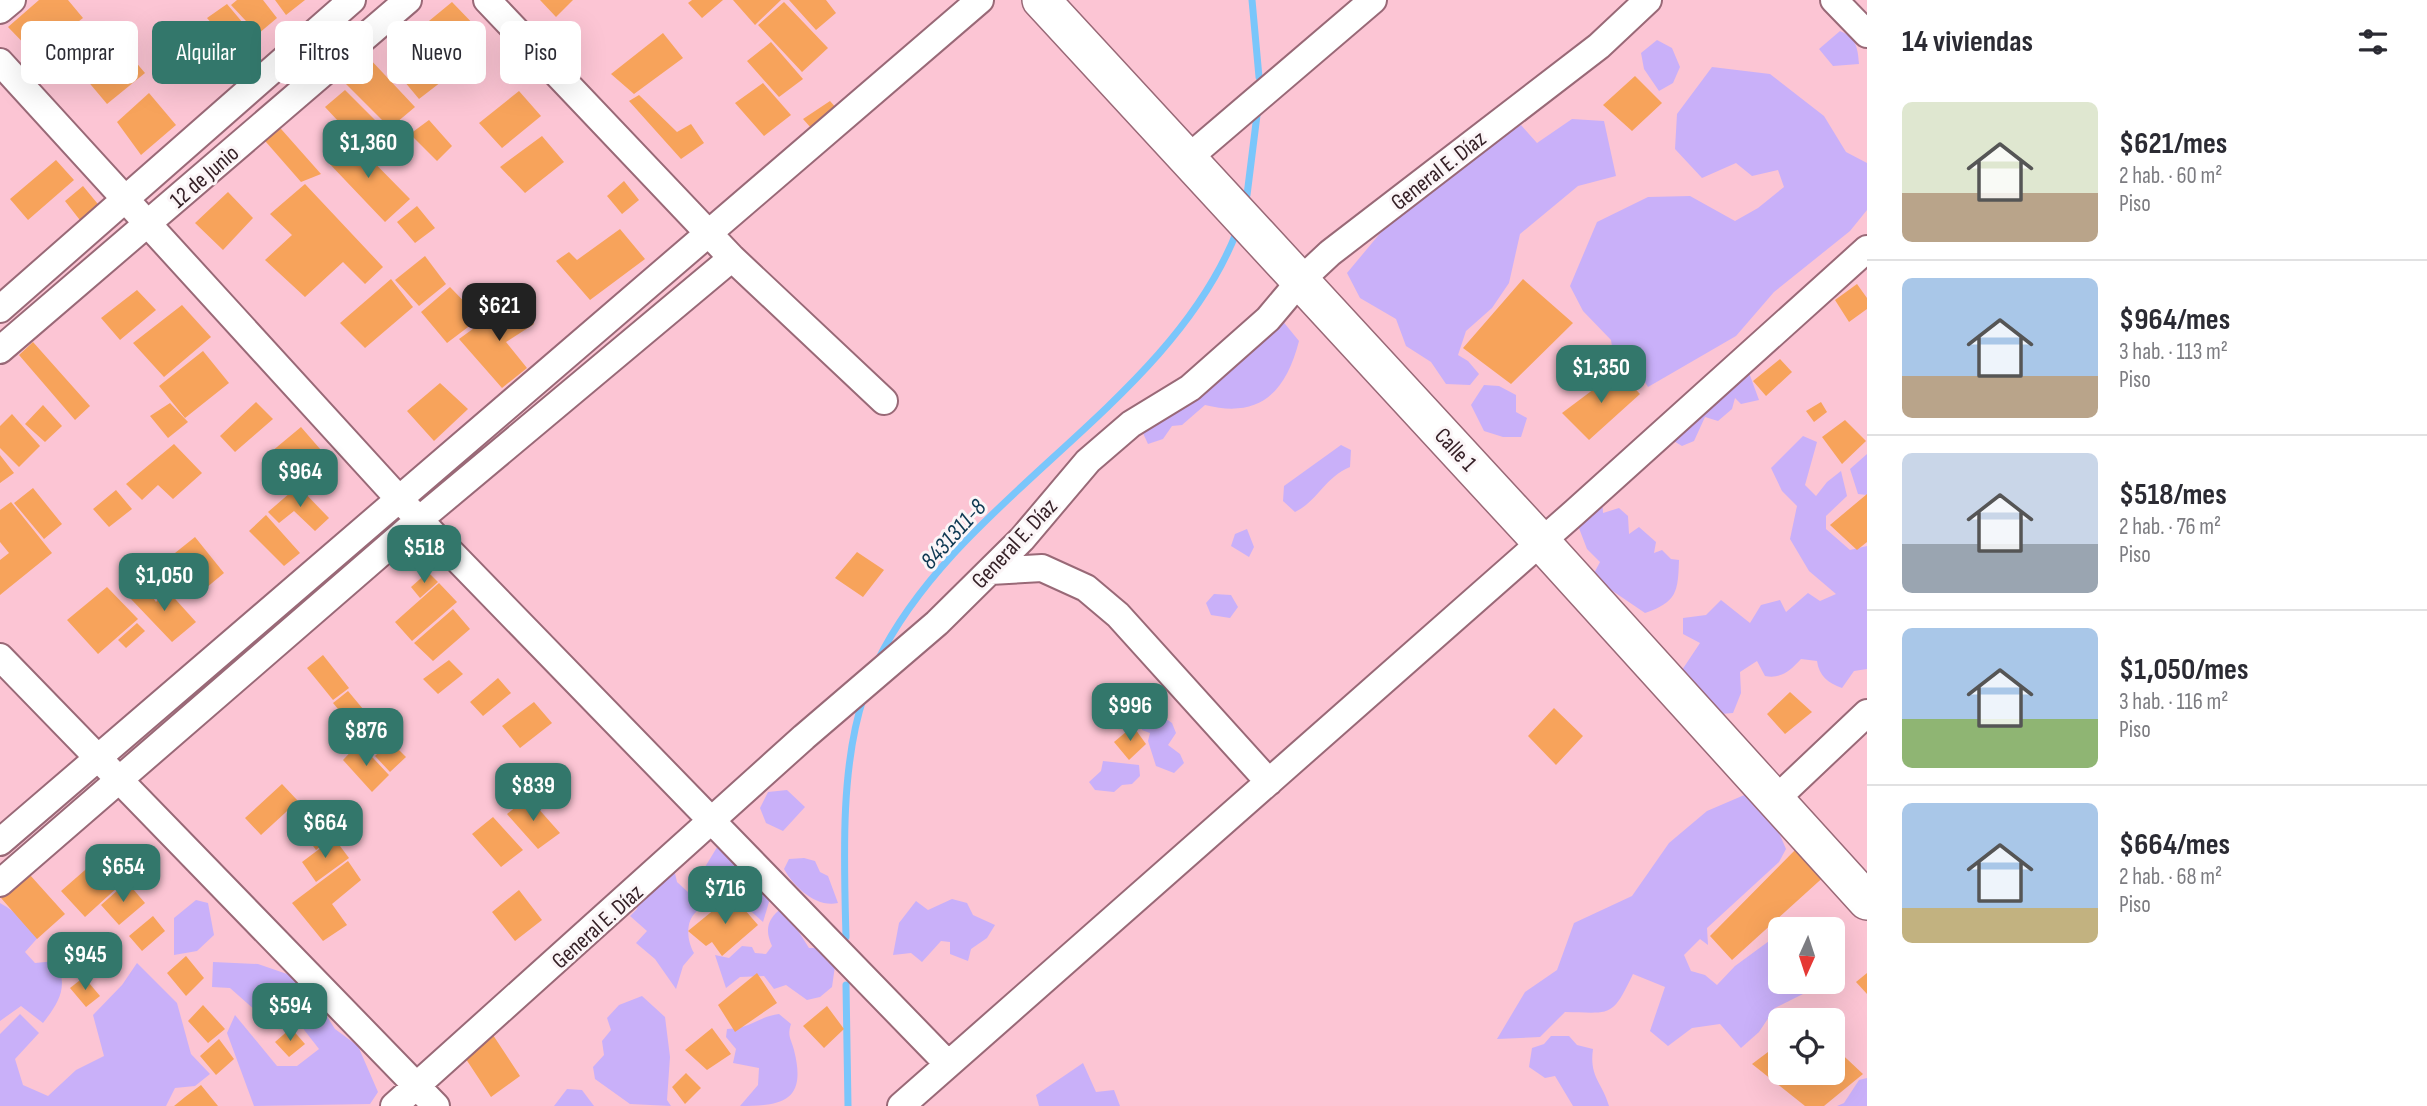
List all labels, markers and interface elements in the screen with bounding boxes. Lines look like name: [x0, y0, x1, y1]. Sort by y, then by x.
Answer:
chip: Comprar: [21, 21, 138, 84]
chip: Alquilar: [152, 21, 261, 84]
chip: Filtros: [275, 21, 373, 84]
chip: Nuevo: [387, 21, 486, 84]
chip: Piso: [500, 21, 581, 84]
icon: filters: [2354, 23, 2392, 61]
text: 14 viviendas: [1902, 24, 2033, 60]
pin: $1,360: [311, 120, 425, 180]
street label: General E. Díaz: [1385, 125, 1492, 217]
text: $621/mes: [2119, 126, 2227, 162]
text: $1,360: [339, 129, 397, 157]
icon: home: [1958, 130, 2042, 214]
street label: 12 de Junio: [165, 139, 245, 214]
text: 2 hab. · 60 m²: [2119, 162, 2222, 190]
text: Piso: [2119, 190, 2151, 218]
pin: $621: [458, 284, 540, 343]
text: $621: [478, 292, 520, 320]
text: $964/mes: [2119, 302, 2230, 338]
icon: home: [1958, 306, 2042, 390]
text: 3 hab. · 113 m²: [2119, 338, 2228, 366]
pin: $1,350: [1544, 346, 1658, 405]
text: $1,350: [1572, 354, 1630, 382]
text: Piso: [2119, 366, 2151, 394]
street label: Calle 1: [1428, 422, 1482, 477]
pin: $964: [259, 449, 341, 509]
text: $964: [278, 458, 322, 486]
text: $518/mes: [2119, 477, 2227, 513]
icon: home: [1958, 481, 2042, 565]
water label: 8431311-8: [914, 493, 993, 575]
street label: General E. Díaz: [966, 493, 1064, 595]
text: 2 hab. · 76 m²: [2119, 513, 2221, 541]
pin: $518: [383, 526, 465, 585]
text: $518: [403, 534, 445, 562]
text: Piso: [2119, 541, 2151, 569]
pin: $1,050: [107, 554, 221, 613]
text: $1,050: [135, 562, 193, 590]
text: $1,050/mes: [2119, 652, 2248, 688]
icon: home: [1958, 656, 2042, 740]
pin: $996: [1089, 684, 1171, 743]
text: 3 hab. · 116 m²: [2119, 688, 2228, 716]
text: $996: [1108, 692, 1152, 720]
pin: $876: [325, 708, 407, 768]
text: Piso: [2119, 716, 2151, 744]
text: $876: [344, 717, 388, 745]
pin: $839: [492, 764, 574, 823]
text: $839: [511, 772, 555, 800]
pin: $664: [284, 800, 366, 860]
text: $664: [303, 809, 347, 837]
text: $664/mes: [2119, 827, 2230, 863]
icon: home: [1958, 831, 2042, 915]
pin: $654: [82, 844, 164, 904]
text: $654: [101, 853, 145, 881]
text: 2 hab. · 68 m²: [2119, 863, 2222, 891]
pin: $716: [684, 866, 766, 926]
text: $716: [704, 875, 746, 903]
street label: General E. Díaz: [546, 879, 649, 975]
text: Piso: [2119, 891, 2151, 919]
north arrow: [1768, 917, 1844, 994]
map controls: [1768, 917, 1845, 1085]
pin: $945: [44, 932, 126, 992]
text: $945: [63, 941, 107, 969]
pin: $594: [249, 984, 331, 1043]
text: $594: [268, 992, 312, 1020]
button: locate: [1768, 1008, 1845, 1085]

